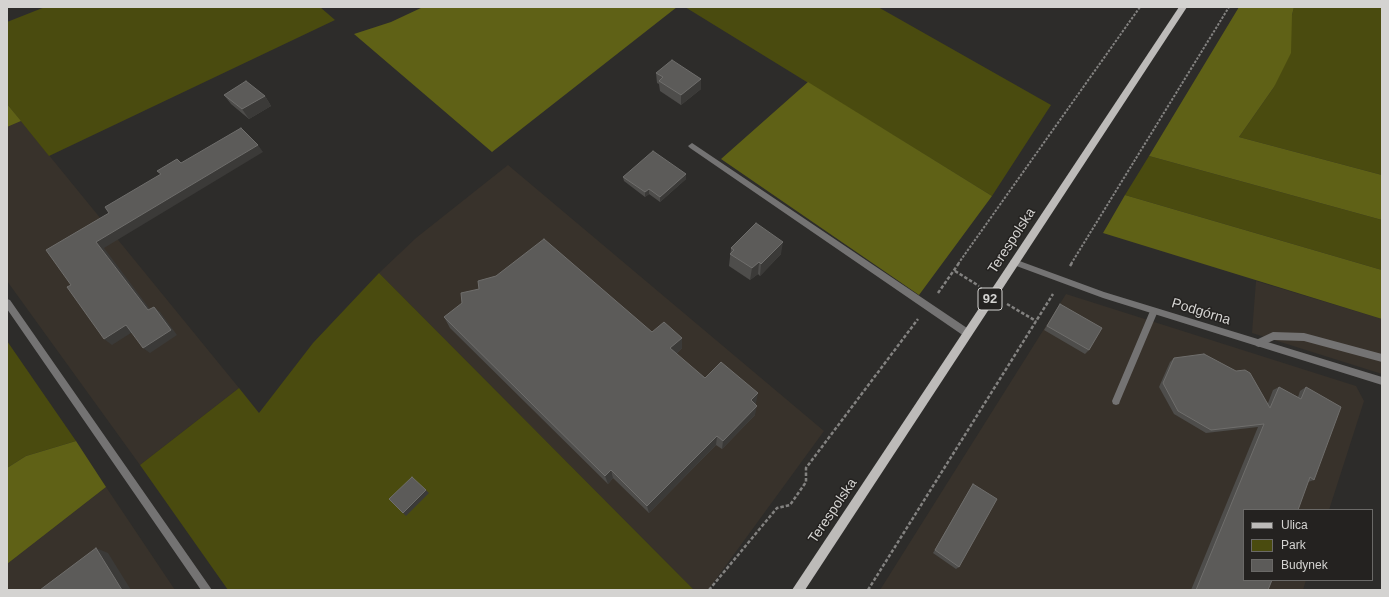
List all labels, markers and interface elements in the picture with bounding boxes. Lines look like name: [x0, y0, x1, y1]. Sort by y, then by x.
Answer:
street label: Terespolska: [985, 205, 1039, 277]
road number: 92: [978, 288, 1002, 310]
street label: Podgórna: [1170, 295, 1232, 329]
street label: Terespolska: [805, 475, 861, 547]
legend: [1243, 509, 1373, 581]
text: Ulica: [1281, 518, 1308, 532]
text: Park: [1281, 538, 1306, 552]
text: Budynek: [1281, 558, 1328, 572]

